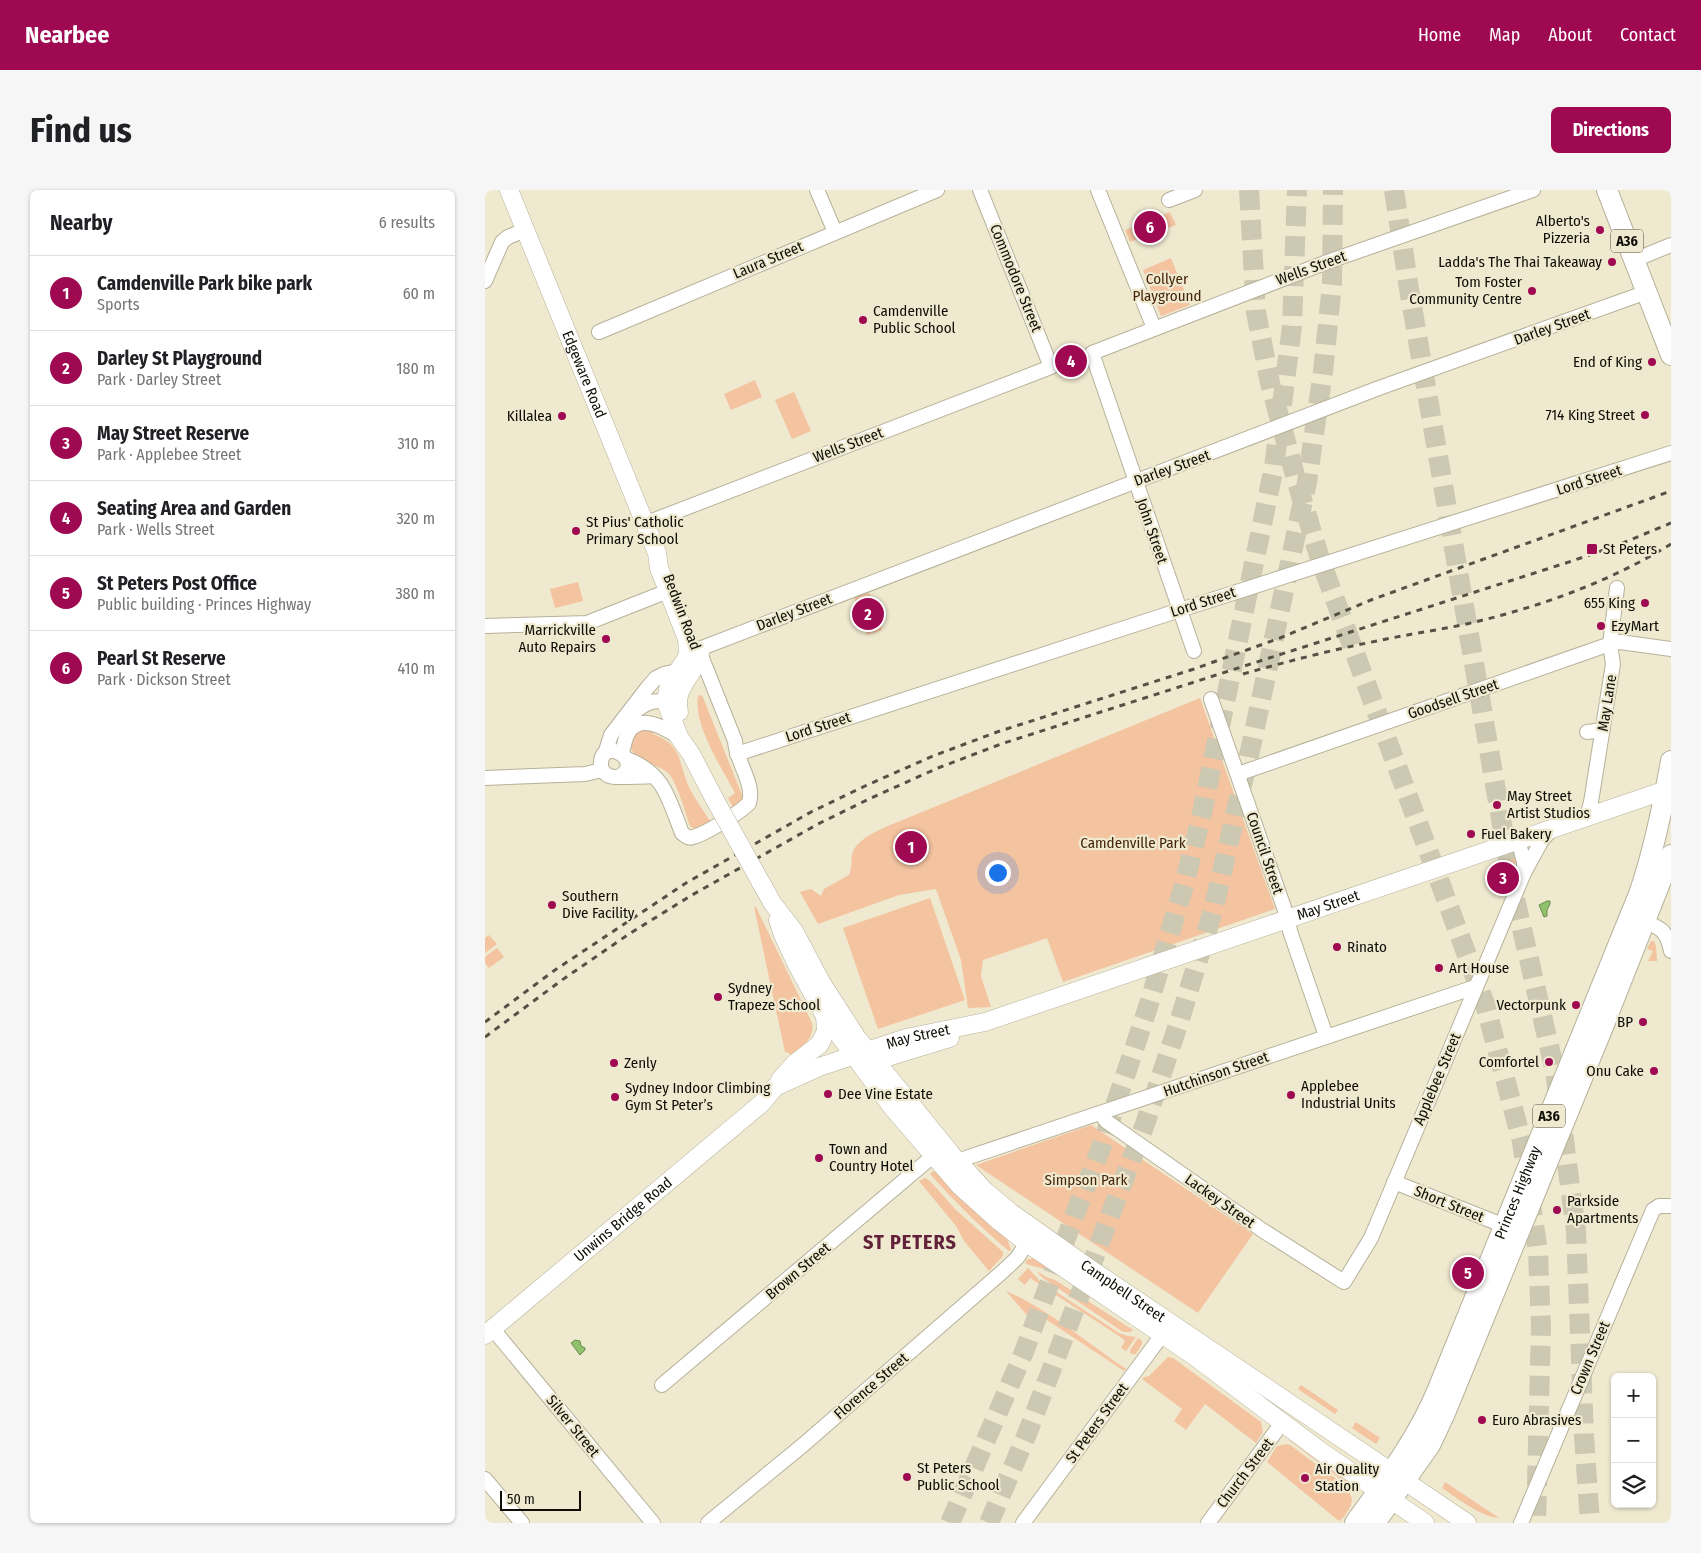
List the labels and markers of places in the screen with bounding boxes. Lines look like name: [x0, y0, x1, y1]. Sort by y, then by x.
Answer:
pin: 6: [1134, 208, 1166, 246]
place label: Alberto's Pizzeria: [1536, 212, 1590, 247]
marker: Alberto's Pizzeria: [1594, 224, 1606, 236]
place label: Ladda's The Thai Takeaway: [1438, 253, 1602, 271]
marker: Ladda's The Thai Takeaway: [1606, 256, 1618, 268]
place label: Tom Foster Community Centre: [1409, 273, 1523, 308]
marker: Tom Foster Community Centre: [1526, 285, 1538, 297]
place label: Camdenville Public School: [873, 302, 956, 337]
marker: Camdenville Public School: [857, 314, 869, 326]
pin: 4: [1055, 342, 1087, 380]
place label: End of King: [1573, 353, 1642, 371]
marker: End of King: [1646, 356, 1658, 368]
place label: 714 King Street: [1545, 406, 1635, 424]
place label: Killalea: [507, 407, 552, 425]
marker: 714 King Street: [1639, 409, 1651, 421]
marker: Killalea: [556, 410, 568, 422]
place label: St Pius' Catholic Primary School: [586, 513, 684, 548]
marker: St Pius' Catholic Primary School: [570, 525, 582, 537]
place label: St Peters: [1603, 540, 1657, 558]
marker: St Peters: [1585, 542, 1599, 556]
place label: 655 King: [1584, 594, 1635, 612]
pin: 2: [852, 595, 884, 633]
marker: 655 King: [1639, 597, 1651, 609]
place label: EzyMart: [1611, 617, 1659, 635]
marker: EzyMart: [1595, 620, 1607, 632]
place label: Marrickville Auto Repairs: [518, 621, 596, 656]
marker: Marrickville Auto Repairs: [600, 633, 612, 645]
place label: May Street Artist Studios: [1507, 787, 1590, 822]
marker: May Street Artist Studios: [1491, 799, 1503, 811]
place label: Fuel Bakery: [1481, 825, 1552, 843]
pin: 1: [895, 828, 927, 866]
marker: Fuel Bakery: [1465, 828, 1477, 840]
pin: 3: [1487, 859, 1519, 897]
place label: Southern Dive Facility: [562, 887, 635, 922]
marker: Southern Dive Facility: [546, 899, 558, 911]
place label: Rinato: [1347, 938, 1387, 956]
marker: Rinato: [1331, 941, 1343, 953]
place label: Art House: [1449, 959, 1509, 977]
marker: Art House: [1433, 962, 1445, 974]
place label: Sydney Trapeze School: [728, 979, 820, 1014]
marker: Sydney Trapeze School: [712, 991, 724, 1003]
place label: Vectorpunk: [1496, 996, 1566, 1014]
marker: Vectorpunk: [1570, 999, 1582, 1011]
place label: BP: [1617, 1013, 1633, 1031]
marker: BP: [1637, 1016, 1649, 1028]
place label: Comfortel: [1479, 1053, 1539, 1071]
place label: Zenly: [624, 1054, 657, 1072]
marker: Comfortel: [1543, 1056, 1555, 1068]
marker: Zenly: [608, 1057, 620, 1069]
place label: Onu Cake: [1586, 1062, 1644, 1080]
marker: Onu Cake: [1648, 1065, 1660, 1077]
place label: Applebee Industrial Units: [1301, 1077, 1396, 1112]
place label: Sydney Indoor Climbing Gym St Peter’s: [625, 1079, 770, 1114]
place label: Dee Vine Estate: [838, 1085, 933, 1103]
marker: Dee Vine Estate: [822, 1088, 834, 1100]
marker: Applebee Industrial Units: [1285, 1089, 1297, 1101]
marker: Sydney Indoor Climbing Gym St Peter’s: [609, 1091, 621, 1103]
place label: Town and Country Hotel: [829, 1140, 913, 1175]
marker: Town and Country Hotel: [813, 1152, 825, 1164]
place label: Parkside Apartments: [1567, 1192, 1638, 1227]
marker: Parkside Apartments: [1551, 1204, 1563, 1216]
pin: 5: [1452, 1254, 1484, 1292]
place label: Euro Abrasives: [1492, 1411, 1581, 1429]
marker: Euro Abrasives: [1476, 1414, 1488, 1426]
place label: St Peters Public School: [917, 1459, 1000, 1494]
place label: Air Quality Station: [1315, 1460, 1379, 1495]
marker: St Peters Public School: [901, 1471, 913, 1483]
marker: Air Quality Station: [1299, 1472, 1311, 1484]

